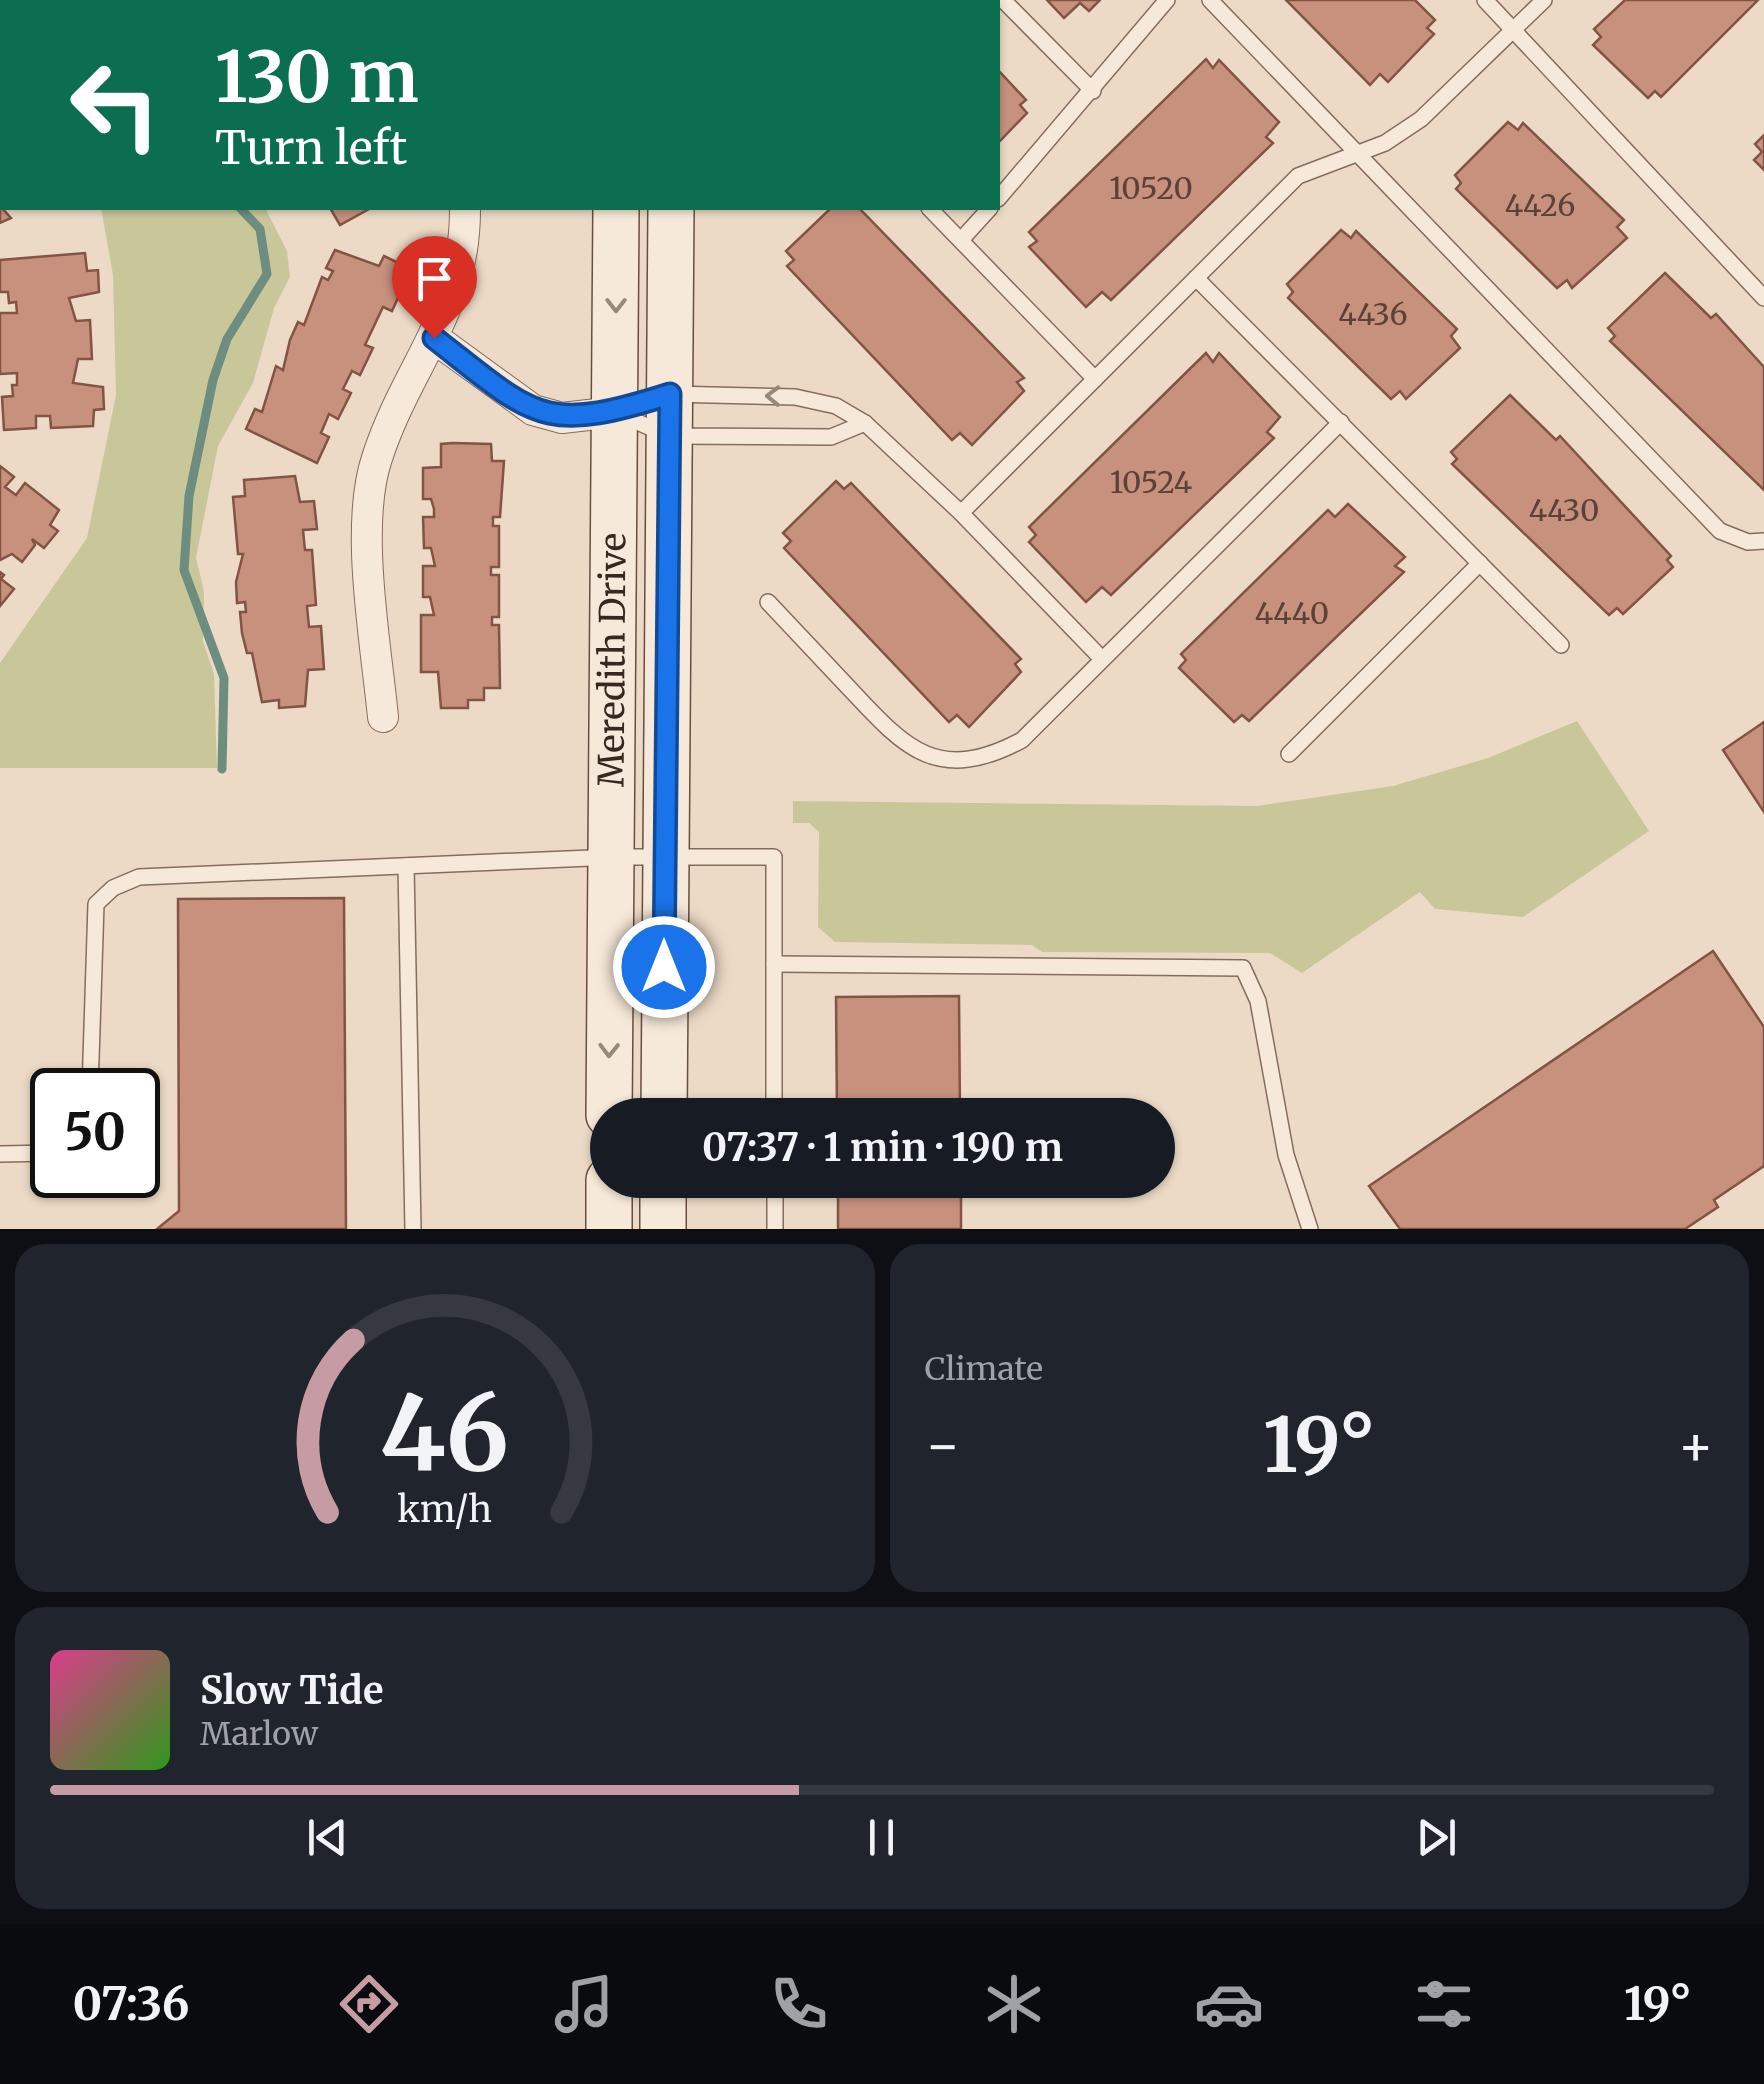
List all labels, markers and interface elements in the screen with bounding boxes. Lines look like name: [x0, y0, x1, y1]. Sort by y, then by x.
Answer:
text: 130 m: [215, 33, 419, 121]
icon: left: [50, 40, 180, 170]
text: Turn left: [215, 120, 407, 176]
house number: 10520: [1109, 169, 1193, 207]
house number: 4426: [1505, 186, 1575, 224]
pin: [392, 236, 477, 339]
icon: arrive: [407, 251, 462, 306]
house number: 4436: [1338, 295, 1408, 333]
one-way arrow: [605, 297, 626, 313]
one-way arrow: [764, 386, 780, 407]
house number: 10524: [1110, 463, 1192, 501]
house number: 4430: [1529, 491, 1599, 529]
street label: Meredith Drive: [590, 533, 635, 787]
house number: 4440: [1255, 594, 1329, 632]
position arrow: [612, 915, 716, 1019]
one-way arrow: [599, 1042, 620, 1058]
speed limit sign: 50: [30, 1068, 160, 1198]
text: 07:37 · 1 min · 190 m: [702, 1124, 1063, 1171]
text: Climate: [925, 1349, 1043, 1389]
text: 46: [380, 1368, 509, 1498]
text: 19°: [1263, 1398, 1376, 1492]
text: −: [925, 1411, 961, 1480]
text: +: [1677, 1411, 1714, 1480]
text: km/h: [397, 1487, 492, 1532]
text: Slow Tide: [200, 1667, 384, 1714]
text: Marlow: [200, 1714, 318, 1754]
icon: previous: [300, 1810, 355, 1865]
icon: pause: [854, 1810, 909, 1865]
icon: next: [1409, 1810, 1464, 1865]
icon: directions: [334, 1969, 404, 2039]
icon: music: [549, 1969, 619, 2039]
icon: phone: [764, 1969, 834, 2039]
icon: climate: [979, 1969, 1049, 2039]
icon: car: [1194, 1969, 1264, 2039]
icon: filters: [1409, 1969, 1479, 2039]
text: 07:36: [72, 1976, 189, 2032]
text: 19°: [1624, 1976, 1692, 2032]

